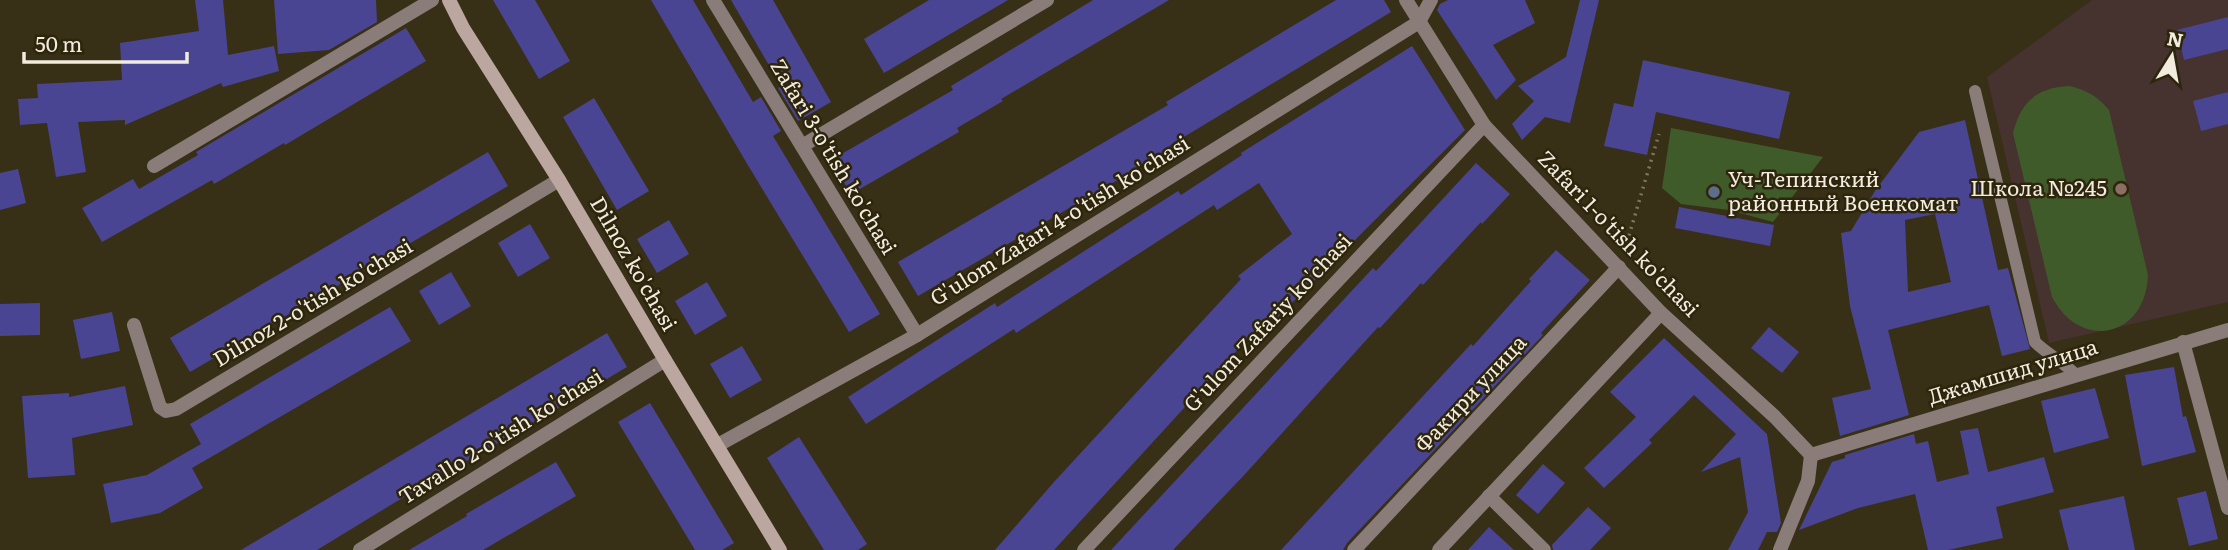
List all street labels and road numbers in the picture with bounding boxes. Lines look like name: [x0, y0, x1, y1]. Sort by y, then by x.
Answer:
street label: Zafari 3-o'tish ko'chasi: [764, 52, 906, 259]
street label: G'ulom Zafari 4-o'tish ko'chasi: [923, 126, 1194, 312]
street label: Zafari 1-o'tish ko'chasi: [1532, 142, 1708, 322]
street label: Dilnoz ko'chasi: [584, 190, 686, 336]
street label: G'ulom Zafariy ko'chasi: [1175, 225, 1357, 418]
street label: Dilnoz 2-o'tish ko'chasi: [206, 229, 417, 373]
street label: Факири улица: [1406, 326, 1533, 458]
street label: Джамшид улица: [1924, 329, 2102, 410]
street label: Tavallo 2-o'tish ko'chasi: [392, 359, 608, 510]

